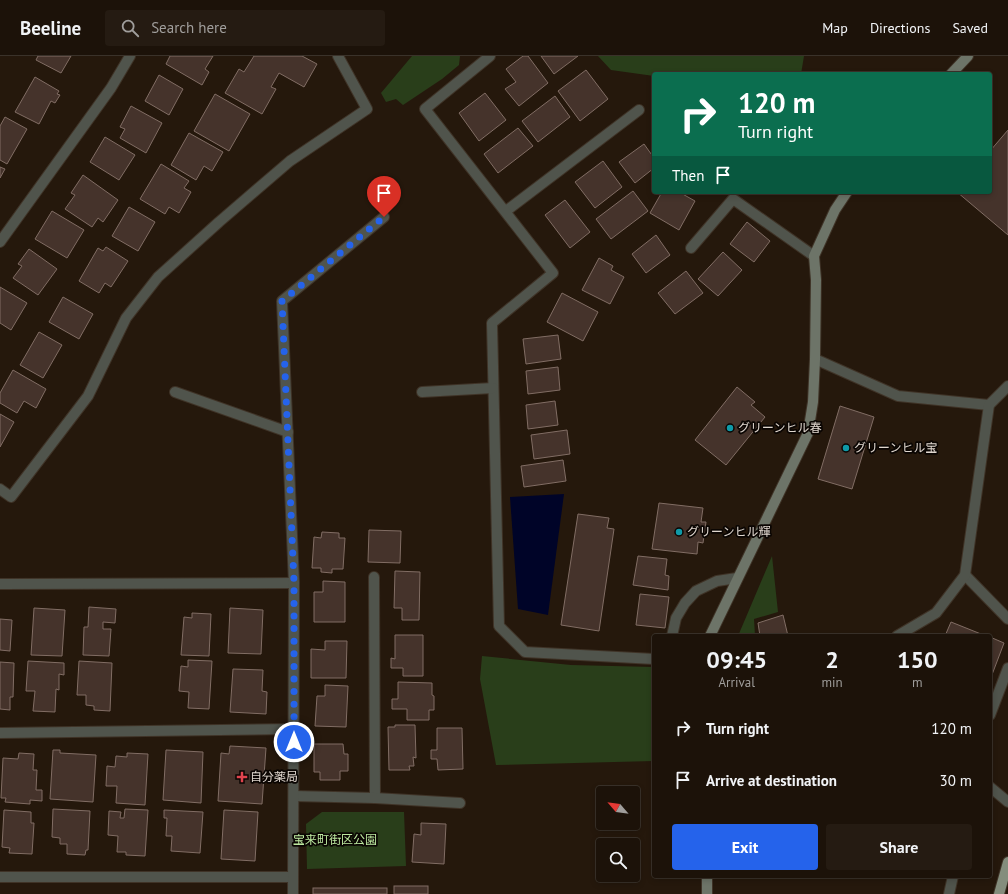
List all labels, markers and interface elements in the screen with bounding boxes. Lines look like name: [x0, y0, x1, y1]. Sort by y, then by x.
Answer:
search box: [105, 10, 385, 46]
text: Beeline: [20, 16, 81, 40]
icon: search: [119, 17, 141, 39]
text: Search here: [151, 18, 227, 37]
text: Map: [822, 19, 848, 37]
text: Directions: [870, 19, 930, 37]
text: Saved: [952, 19, 988, 37]
text: 120 m: [738, 84, 815, 121]
icon: right: [672, 88, 724, 140]
text: Turn right: [738, 120, 813, 143]
icon: arrive: [712, 164, 734, 186]
text: Then: [672, 166, 704, 185]
pin: [367, 176, 401, 217]
icon: arrive: [373, 182, 395, 204]
place label: グリーンヒル春: [738, 420, 821, 435]
marker: グリーンヒル春: [725, 423, 735, 433]
place label: グリーンヒル宝: [854, 440, 937, 455]
marker: グリーンヒル宝: [841, 443, 851, 453]
place label: グリーンヒル輝: [687, 524, 770, 539]
marker: グリーンヒル輝: [674, 527, 684, 537]
text: 09:45: [706, 644, 767, 675]
text: 2: [825, 644, 839, 675]
text: 150: [897, 644, 938, 675]
text: Arrival: [719, 674, 755, 691]
text: min: [821, 674, 843, 691]
text: m: [912, 674, 923, 691]
icon: right: [672, 717, 694, 739]
text: Turn right: [706, 719, 769, 738]
text: 120 m: [931, 719, 972, 738]
position arrow: [273, 721, 315, 763]
place label: 自分薬局: [250, 769, 298, 784]
icon: arrive: [672, 769, 694, 791]
text: Arrive at destination: [706, 771, 837, 790]
text: 30 m: [939, 771, 972, 790]
marker: 自分薬局: [237, 772, 247, 782]
north arrow: [596, 786, 640, 830]
map controls: [596, 786, 640, 882]
button: Exit: [672, 824, 818, 870]
button: Share: [826, 824, 972, 870]
park label: 宝来町街区公園: [293, 832, 377, 847]
button: search: [596, 838, 640, 882]

